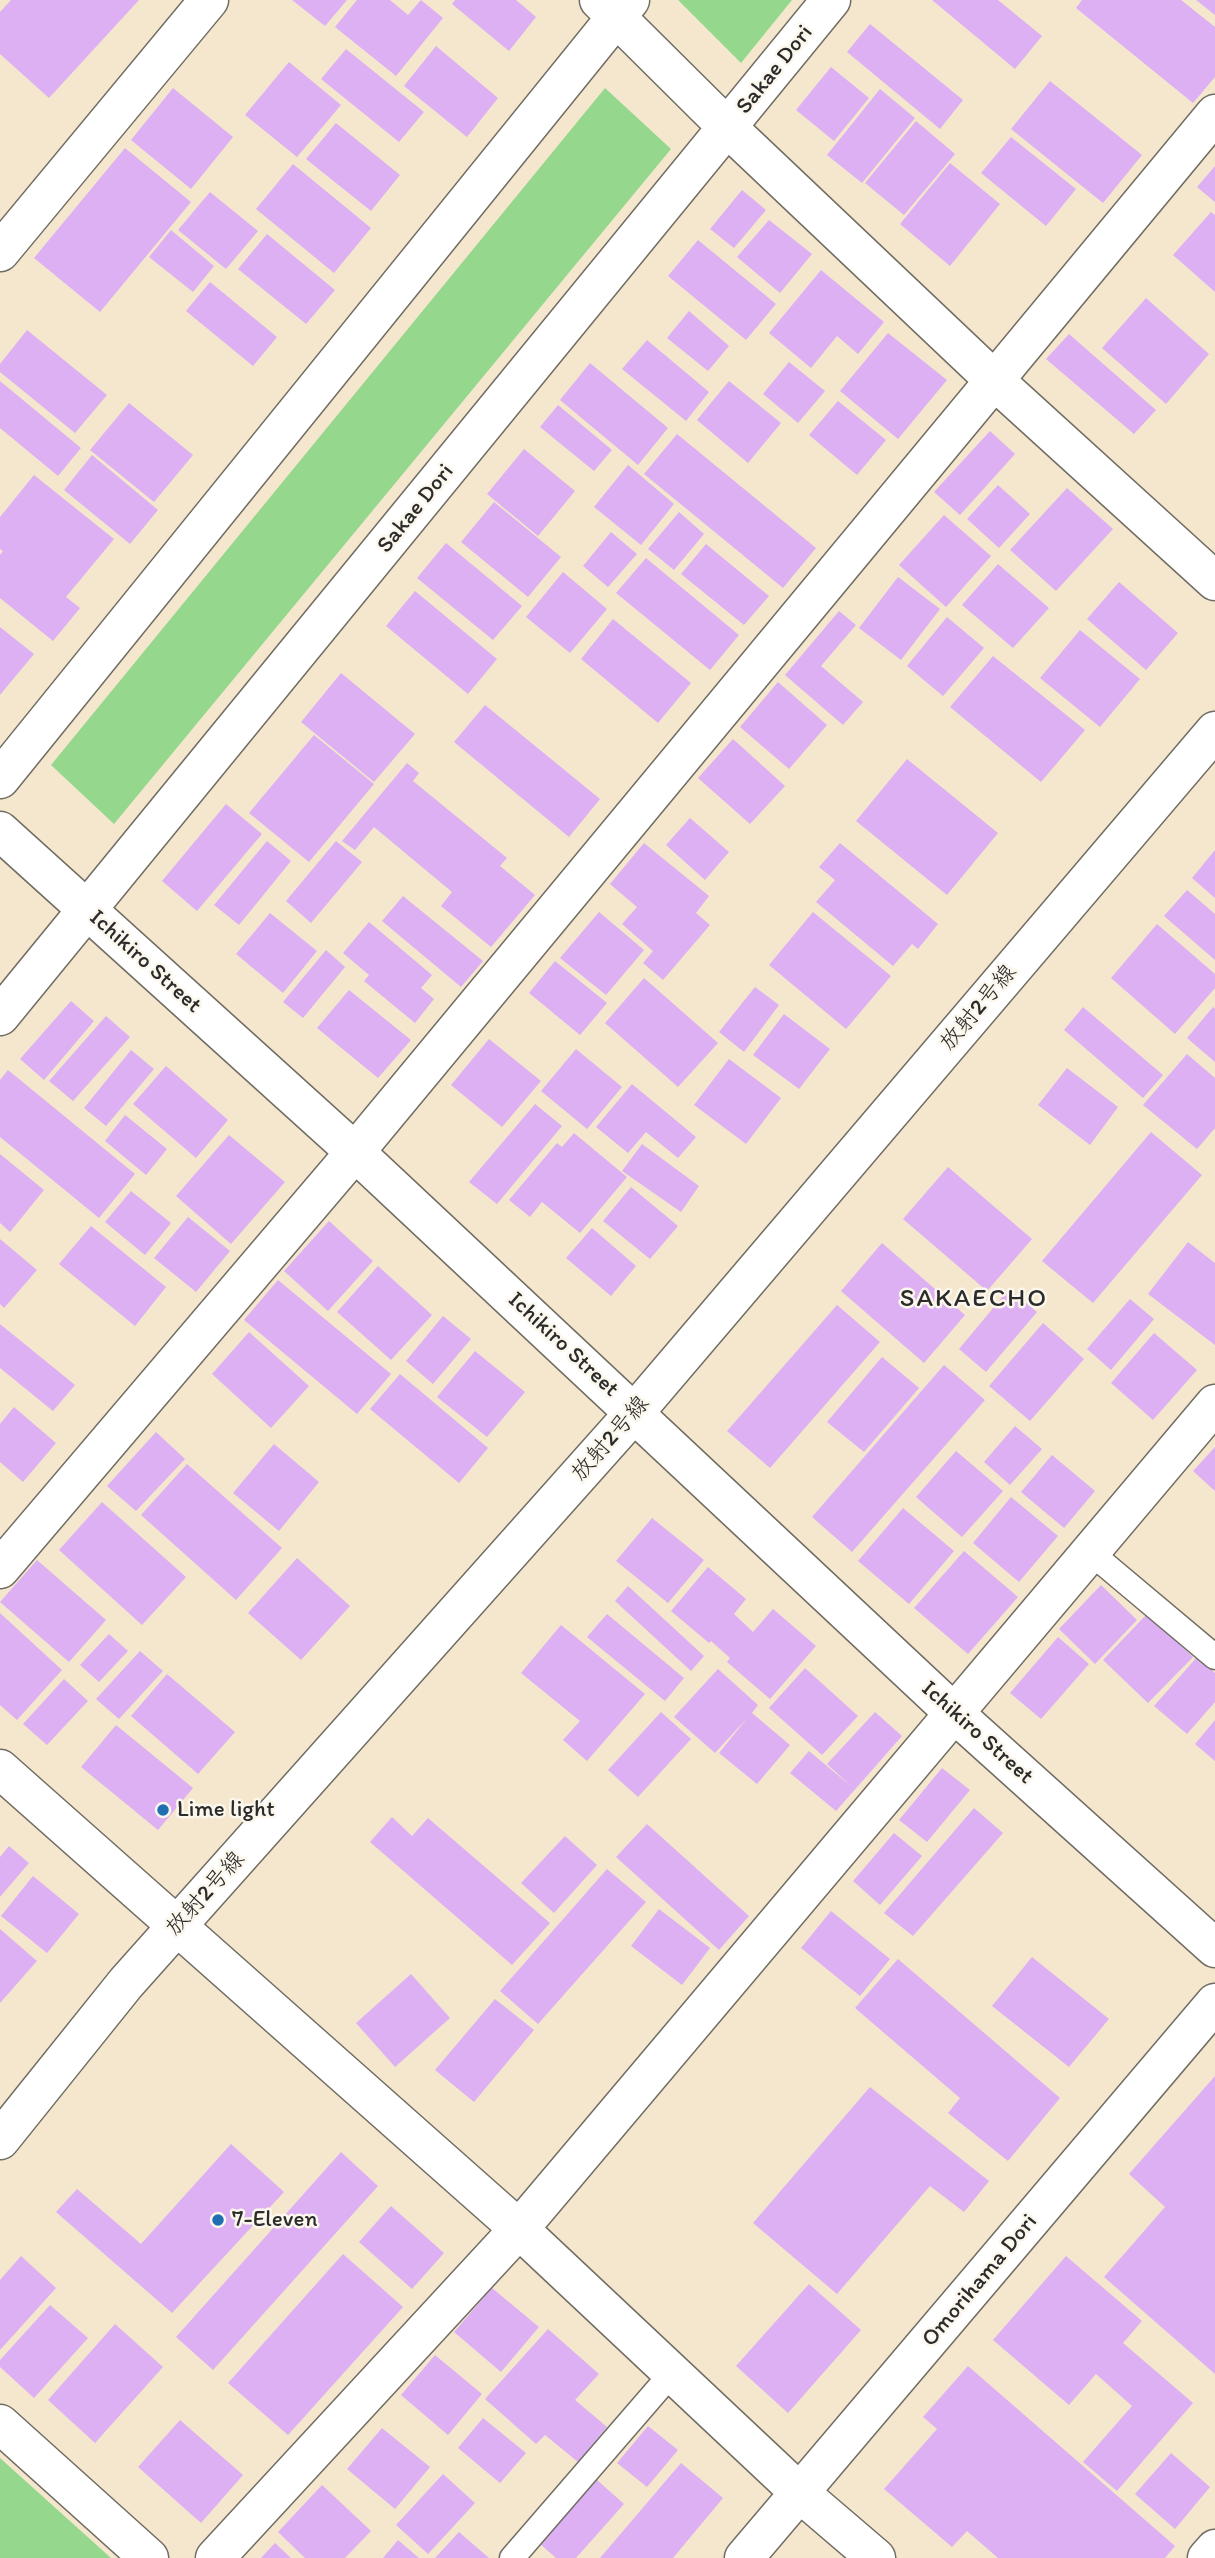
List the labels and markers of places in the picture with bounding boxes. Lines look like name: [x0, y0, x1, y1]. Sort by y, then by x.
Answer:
place label: Lime light: [177, 1796, 275, 1824]
marker: Lime light: [155, 1802, 171, 1818]
place label: 7-Eleven: [232, 2206, 317, 2234]
marker: 7-Eleven: [210, 2212, 226, 2228]

